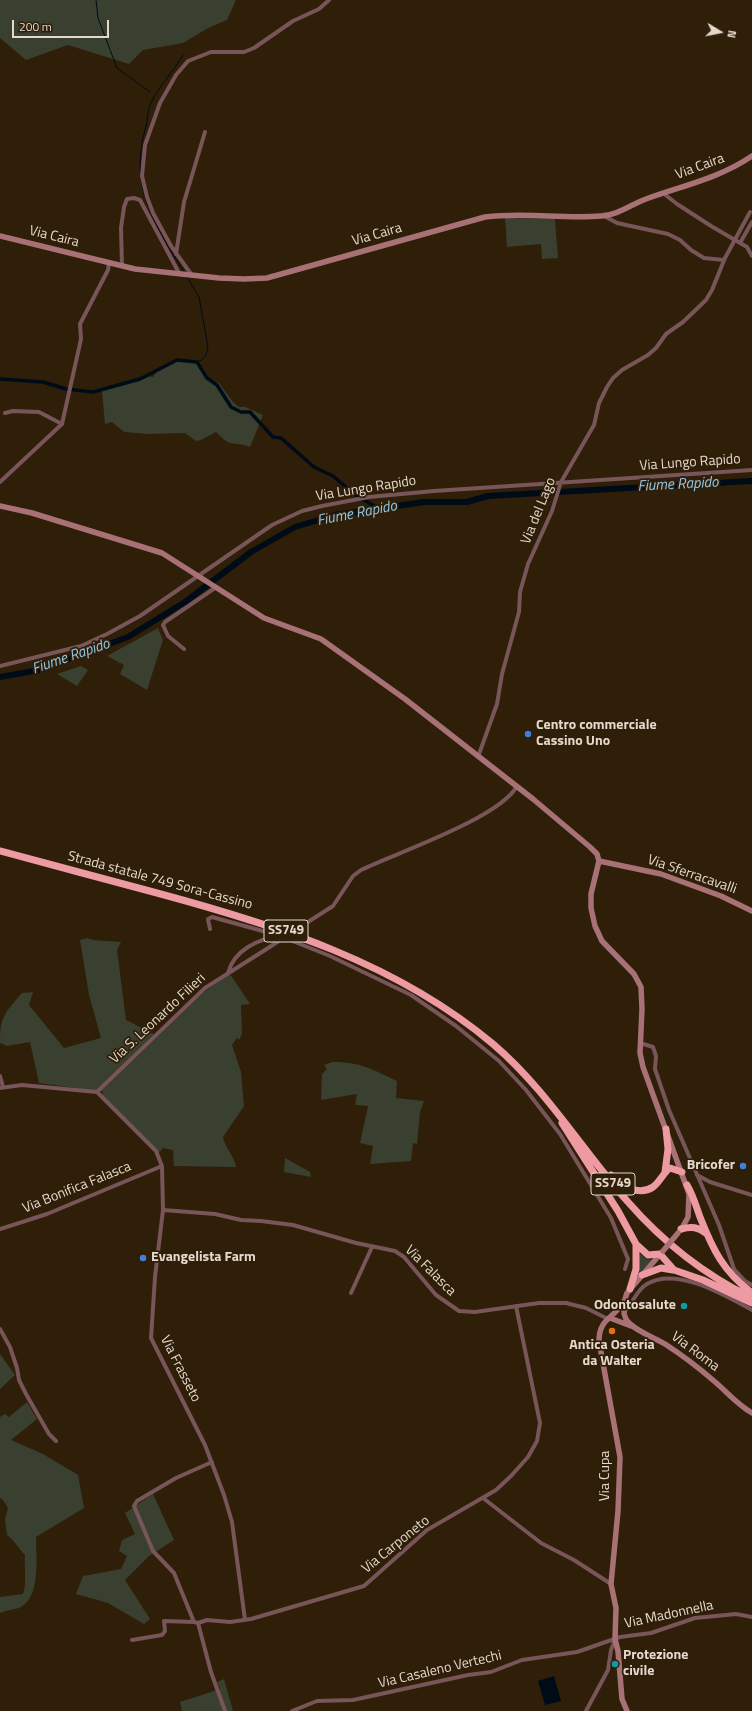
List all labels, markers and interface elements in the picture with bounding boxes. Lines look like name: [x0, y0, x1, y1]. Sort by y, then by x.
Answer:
scale bar: [14, 12, 111, 38]
north arrow: [700, 12, 740, 52]
text: 200 m: [19, 17, 52, 36]
text: N: [723, 29, 740, 39]
street label: Via Caira: [673, 150, 727, 184]
street label: Via Caira: [350, 220, 404, 250]
street label: Via Caira: [27, 223, 81, 251]
street label: Via Lungo Rapido: [639, 451, 741, 475]
street label: Via Lungo Rapido: [315, 473, 417, 505]
water label: Fiume Rapido: [637, 474, 719, 496]
street label: Via del Lago: [518, 475, 560, 547]
water label: Fiume Rapido: [316, 497, 398, 531]
water label: Fiume Rapido: [30, 635, 112, 679]
place label: Centro commerciale Cassino Uno: [536, 718, 657, 750]
marker: Centro commerciale Cassino Uno: [523, 729, 533, 739]
street label: Strada statale 749 Sora-Cassino: [66, 848, 254, 914]
street label: Via Sferracavalli: [645, 852, 739, 898]
road number: SS749: [264, 920, 308, 942]
street label: Via S. Leonardo Filieri: [107, 970, 209, 1068]
place label: Bricofer: [687, 1158, 735, 1174]
street label: Via Bonifica Falasca: [20, 1159, 134, 1217]
marker: Bricofer: [738, 1161, 748, 1171]
road number: SS749: [591, 1173, 635, 1195]
street label: Via Falasca: [401, 1242, 459, 1300]
place label: Evangelista Farm: [151, 1250, 256, 1266]
marker: Evangelista Farm: [138, 1253, 148, 1263]
place label: Odontosalute: [594, 1298, 676, 1314]
marker: Odontosalute: [679, 1301, 689, 1311]
marker: Antica Osteria da Walter: [607, 1326, 617, 1336]
street label: Via Roma: [668, 1328, 722, 1376]
street label: Via Frasseto: [156, 1333, 204, 1405]
place label: Antica Osteria da Walter: [569, 1338, 655, 1370]
street label: Via Cupa: [598, 1451, 614, 1501]
street label: Via Carponeto: [359, 1513, 433, 1577]
street label: Via Madonnella: [623, 1597, 715, 1633]
street label: Via Casaleno Vertechi: [377, 1648, 503, 1692]
place label: Protezione civile: [623, 1648, 688, 1680]
marker: Protezione civile: [610, 1659, 620, 1669]

